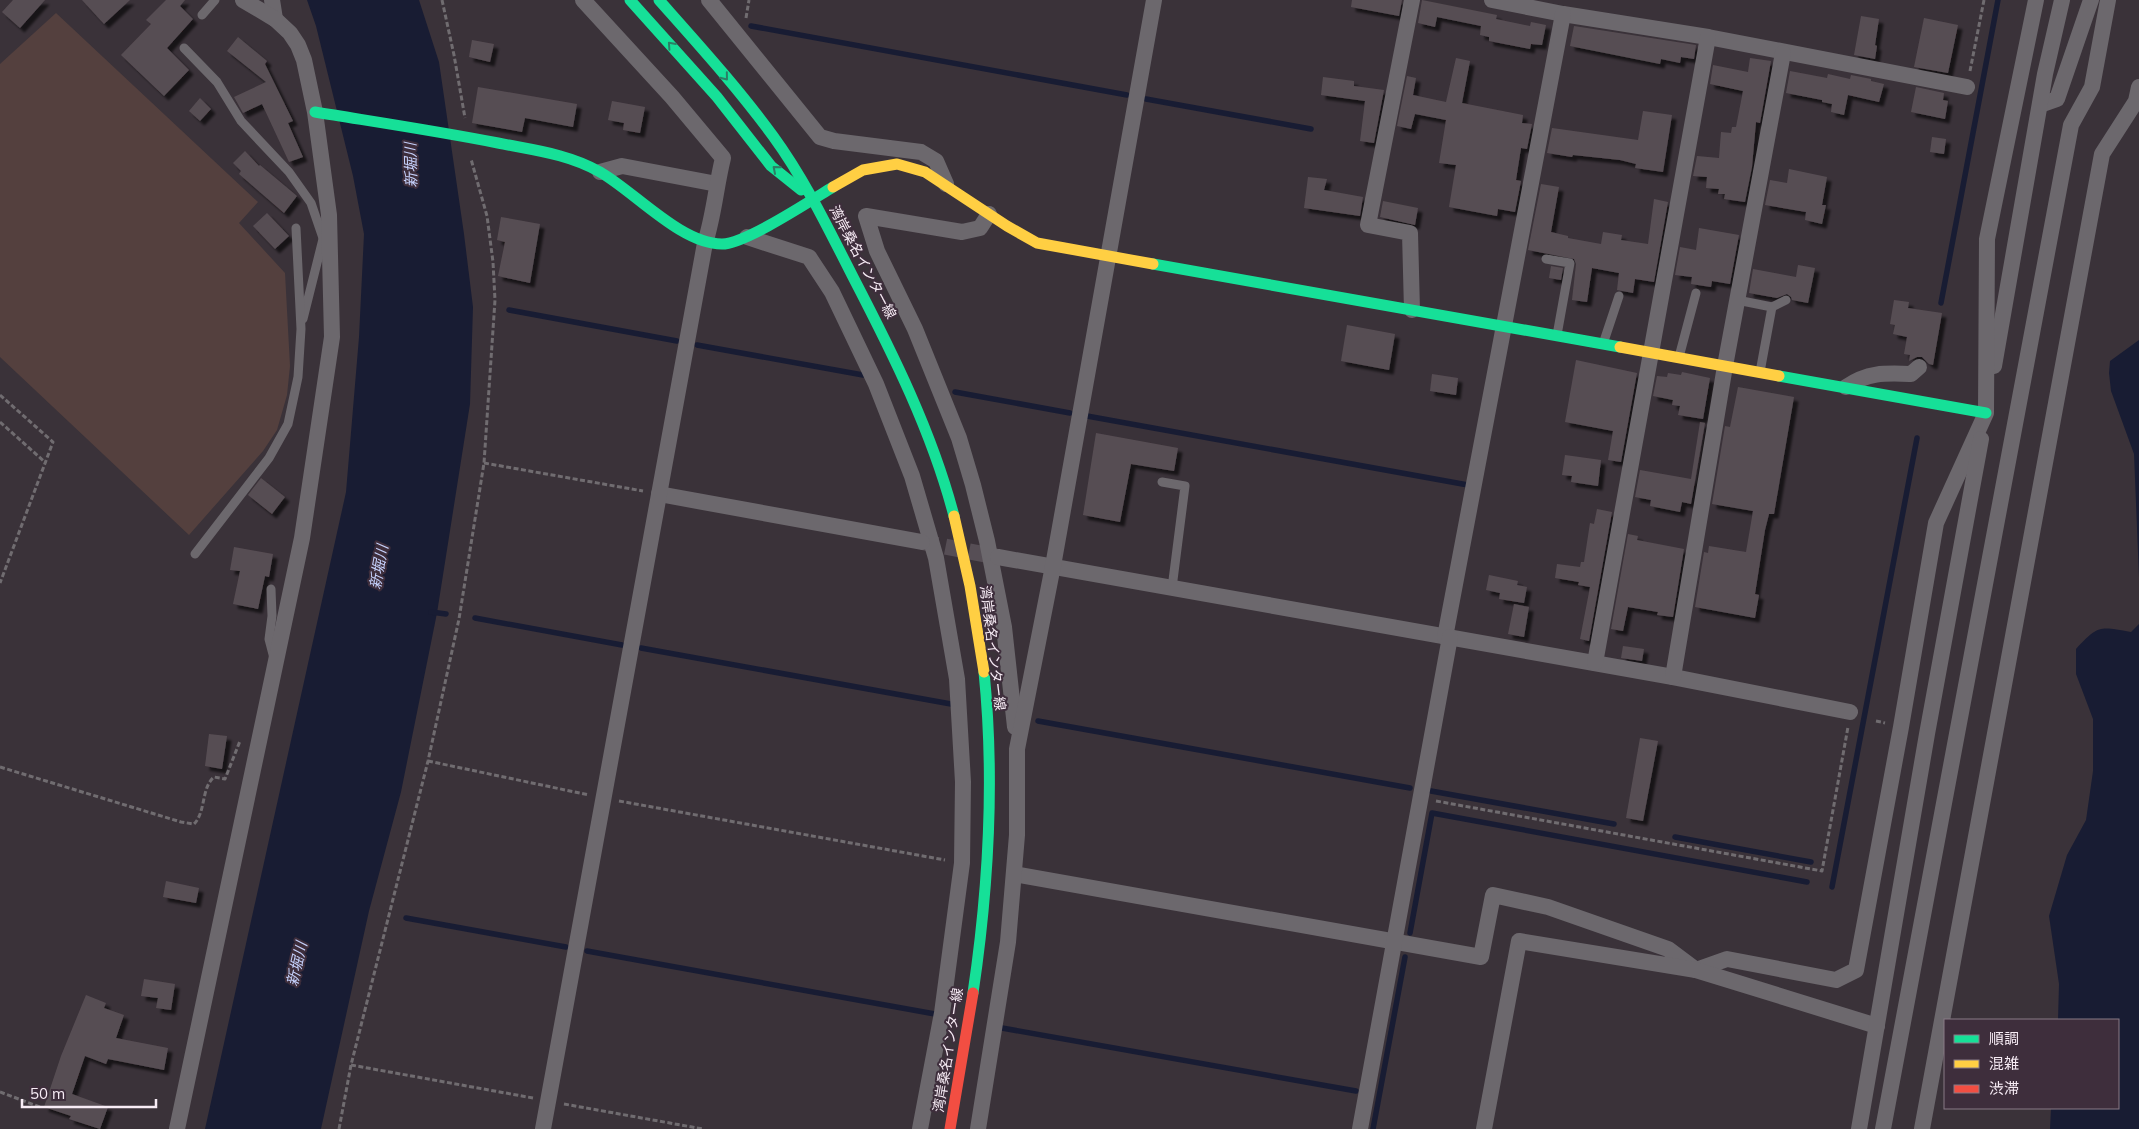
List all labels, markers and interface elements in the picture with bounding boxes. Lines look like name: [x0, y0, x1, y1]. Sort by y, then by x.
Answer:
one-way arrow: [667, 42, 676, 51]
one-way arrow: [719, 71, 728, 80]
water label: 新堀川: [401, 140, 420, 188]
one-way arrow: [772, 166, 781, 175]
street label: 湾岸桑名インター線: [825, 202, 901, 322]
water label: 新堀川: [365, 541, 392, 591]
street label: 湾岸桑名インター線: [976, 584, 1010, 712]
water label: 新堀川: [282, 938, 311, 988]
street label: 湾岸桑名インター線: [929, 986, 967, 1114]
legend: [1944, 1019, 2119, 1109]
text: 順調: [1989, 1029, 2019, 1048]
text: 混雑: [1989, 1054, 2019, 1073]
scale bar: [22, 1076, 156, 1108]
text: 渋滞: [1989, 1079, 2019, 1098]
text: 50 m: [30, 1084, 65, 1103]

